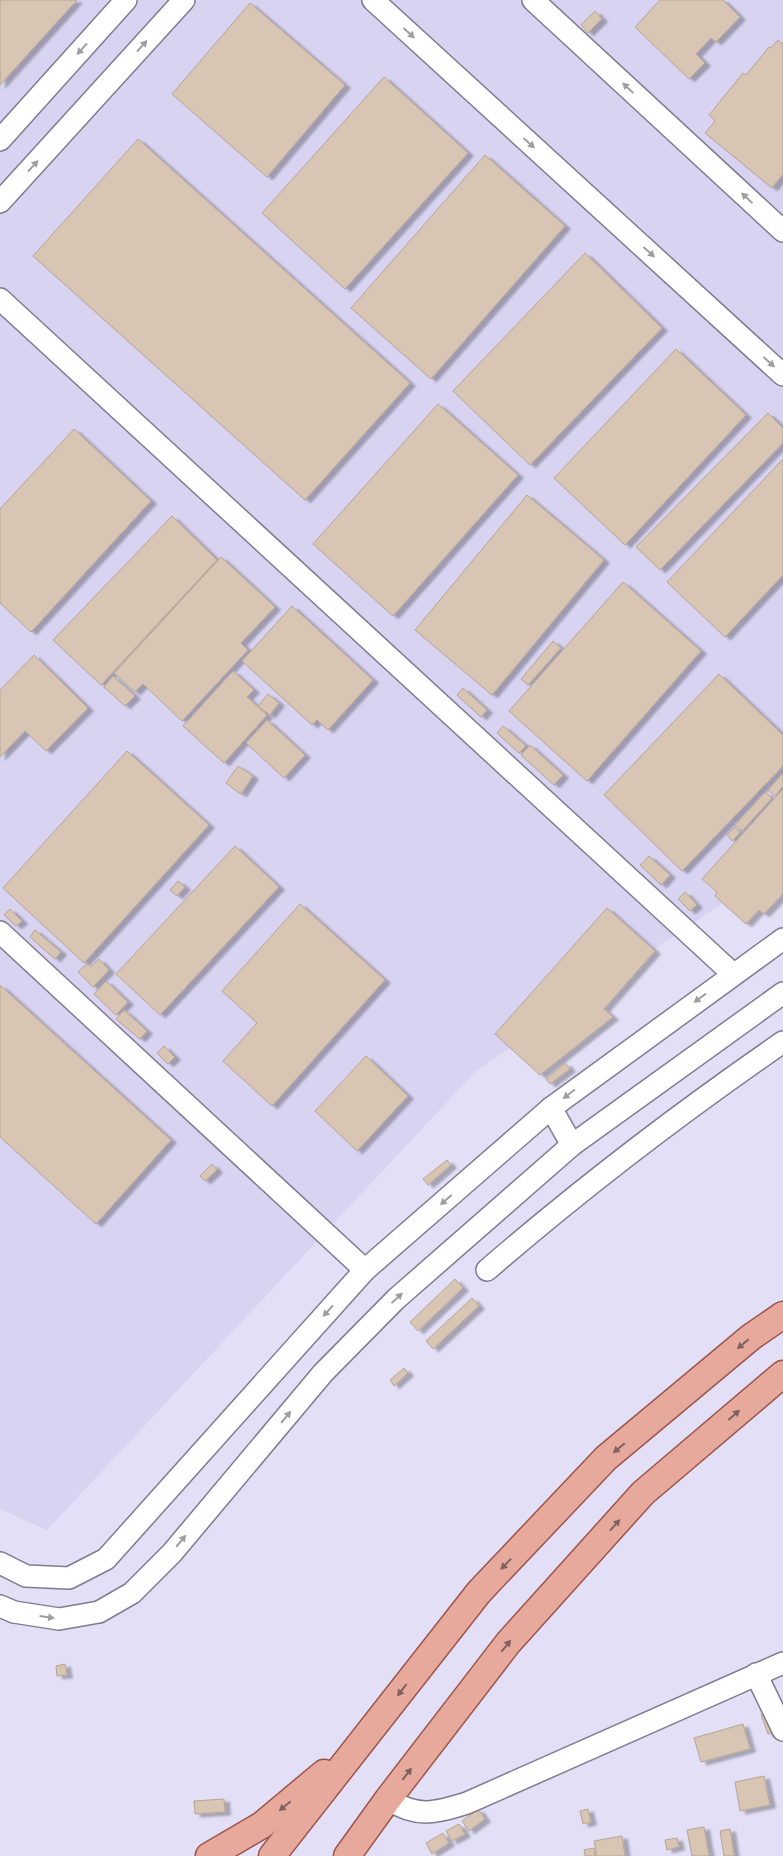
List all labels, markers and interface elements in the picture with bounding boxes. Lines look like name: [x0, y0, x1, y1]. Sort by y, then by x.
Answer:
one-way arrow: [403, 27, 415, 39]
one-way arrow: [136, 40, 148, 52]
one-way arrow: [76, 43, 88, 55]
one-way arrow: [622, 82, 634, 94]
one-way arrow: [523, 137, 536, 148]
one-way arrow: [27, 161, 39, 173]
one-way arrow: [742, 192, 754, 204]
one-way arrow: [643, 246, 655, 258]
one-way arrow: [763, 356, 775, 368]
one-way arrow: [693, 993, 707, 1003]
one-way arrow: [562, 1089, 576, 1099]
one-way arrow: [440, 1194, 453, 1205]
one-way arrow: [390, 1292, 402, 1304]
one-way arrow: [322, 1305, 334, 1317]
one-way arrow: [737, 1338, 750, 1349]
one-way arrow: [728, 1409, 740, 1421]
one-way arrow: [281, 1411, 292, 1424]
one-way arrow: [613, 1442, 625, 1454]
one-way arrow: [609, 1519, 621, 1531]
one-way arrow: [176, 1535, 187, 1548]
one-way arrow: [500, 1558, 512, 1570]
one-way arrow: [39, 1613, 55, 1621]
one-way arrow: [501, 1640, 512, 1653]
one-way arrow: [397, 1683, 408, 1696]
one-way arrow: [402, 1767, 412, 1781]
one-way arrow: [279, 1800, 292, 1811]

